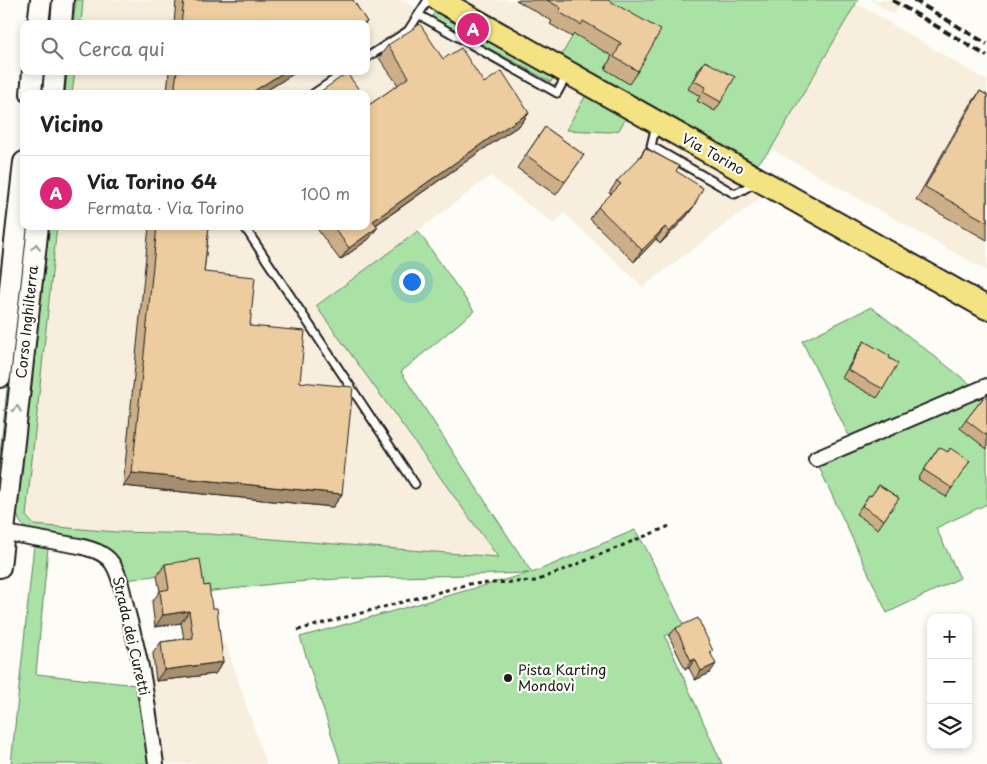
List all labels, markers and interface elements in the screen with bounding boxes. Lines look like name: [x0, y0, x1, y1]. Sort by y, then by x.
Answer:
pin: A: [457, 10, 489, 48]
search box: [20, 20, 370, 75]
icon: search: [38, 34, 66, 62]
text: Cerca qui: [78, 34, 165, 62]
text: Vicino: [40, 107, 103, 139]
street label: Via Torino: [678, 128, 749, 180]
text: Via Torino 64: [87, 167, 217, 195]
text: A: [50, 181, 62, 205]
text: 100 m: [301, 181, 350, 205]
text: Fermata · Via Torino: [87, 195, 244, 219]
one-way arrow: [30, 243, 41, 251]
street label: Corso Inghilterra: [10, 264, 43, 379]
your location: [399, 269, 425, 295]
one-way arrow: [12, 404, 23, 412]
street label: Strada dei Curetti: [108, 574, 155, 698]
map controls: [927, 614, 972, 749]
button: +: [927, 614, 972, 659]
place label: Pista Karting Mondovì: [518, 659, 606, 696]
button: −: [927, 659, 972, 704]
marker: Pista Karting Mondovì: [502, 672, 514, 684]
button: layers: [927, 704, 972, 749]

